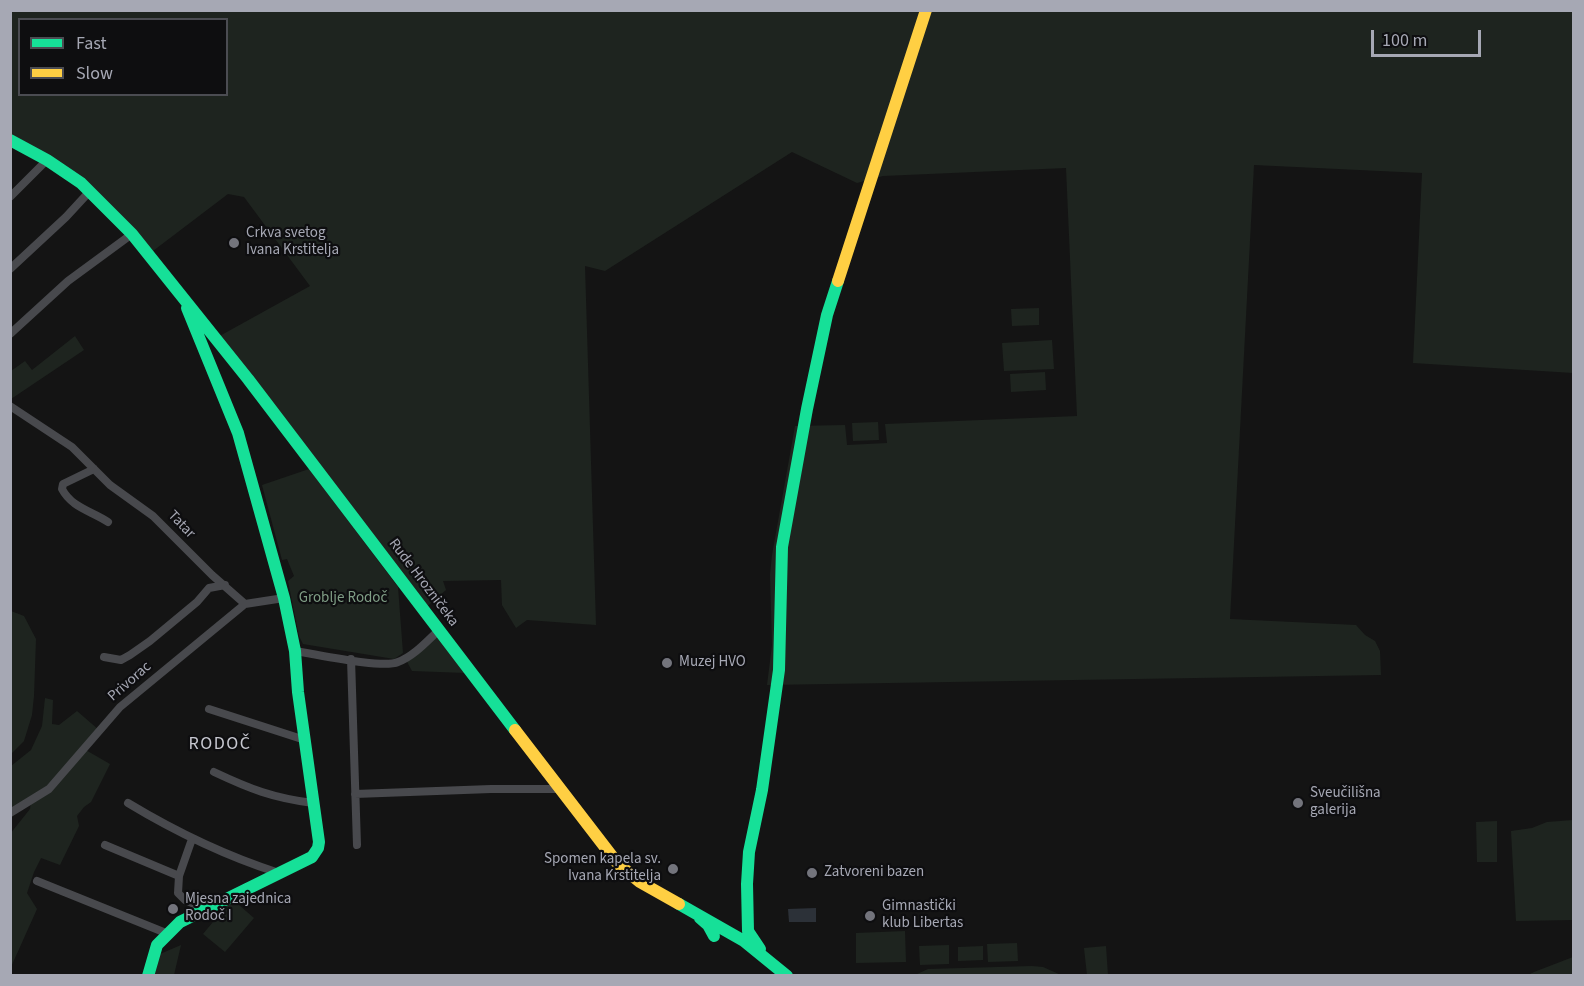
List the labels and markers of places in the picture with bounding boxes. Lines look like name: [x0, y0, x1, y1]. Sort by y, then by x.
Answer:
place label: Crkva svetog Ivana Krstitelja: [246, 225, 339, 260]
marker: Crkva svetog Ivana Krstitelja: [227, 236, 241, 250]
place label: Muzej HVO: [679, 654, 746, 672]
marker: Muzej HVO: [660, 656, 674, 670]
place label: Sveučilišna galerija: [1310, 785, 1381, 820]
marker: Sveučilišna galerija: [1291, 796, 1305, 810]
place label: Spomen kapela sv. Ivana Krstitelja: [544, 851, 661, 886]
marker: Spomen kapela sv. Ivana Krstitelja: [666, 862, 680, 876]
place label: Zatvoreni bazen: [824, 864, 924, 882]
marker: Zatvoreni bazen: [805, 866, 819, 880]
place label: Mjesna zajednica Rodoč I: [185, 891, 291, 926]
place label: Gimnastički klub Libertas: [882, 898, 963, 933]
marker: Mjesna zajednica Rodoč I: [166, 902, 180, 916]
marker: Gimnastički klub Libertas: [863, 909, 877, 923]

